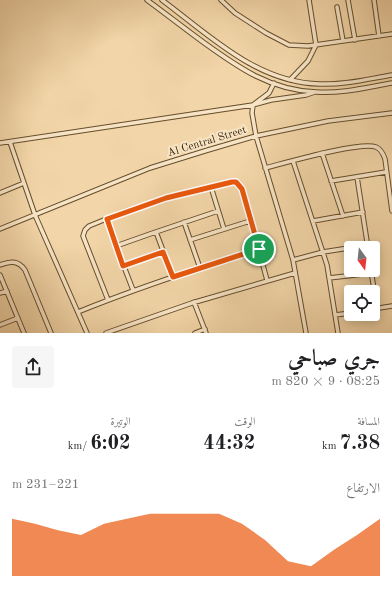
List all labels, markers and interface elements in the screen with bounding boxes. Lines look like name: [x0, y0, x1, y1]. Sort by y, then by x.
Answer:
street label: Al Central Street: [166, 125, 248, 159]
pin: [242, 232, 276, 266]
icon: arrive: [248, 238, 270, 260]
north arrow: [344, 241, 380, 277]
map controls: [344, 241, 380, 321]
button: locate: [344, 285, 380, 321]
button: share: [12, 346, 54, 388]
text: جري صباحي: [288, 348, 380, 370]
text: 08:25 · 9 × 820 m: [272, 375, 380, 388]
text: الوتيرة: [110, 417, 131, 428]
text: الوقت: [234, 417, 255, 428]
text: المسافة: [358, 417, 380, 428]
text: 6:02: [90, 434, 131, 454]
text: 44:32: [203, 434, 255, 454]
text: 7.38: [340, 434, 380, 454]
text: /km: [68, 441, 90, 452]
text: km: [322, 441, 340, 452]
text: 221–231 m: [12, 478, 79, 491]
text: الارتفاع: [346, 482, 380, 495]

